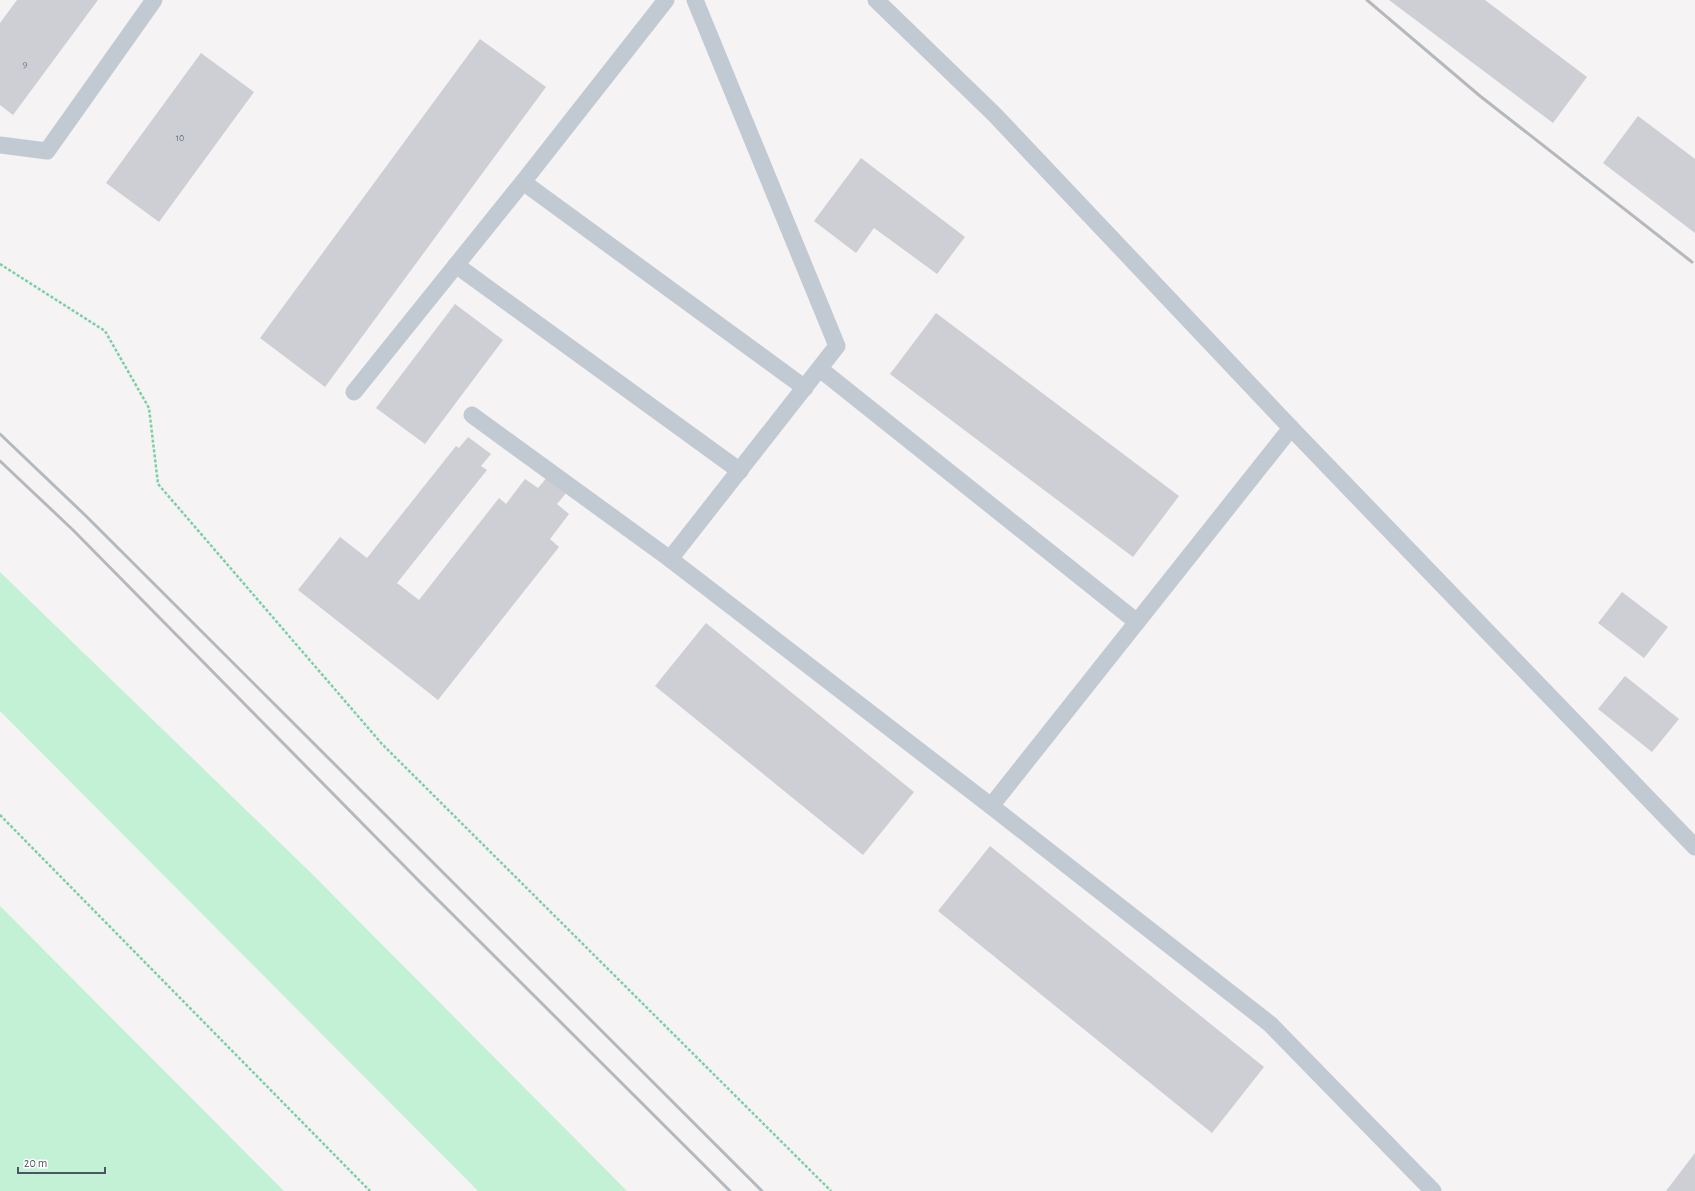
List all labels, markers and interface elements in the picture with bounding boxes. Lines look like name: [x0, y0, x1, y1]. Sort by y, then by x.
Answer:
house number: 9: [23, 59, 28, 69]
house number: 10: [176, 133, 184, 143]
scale bar: [18, 1149, 105, 1175]
text: 20 m: [24, 1157, 47, 1169]

